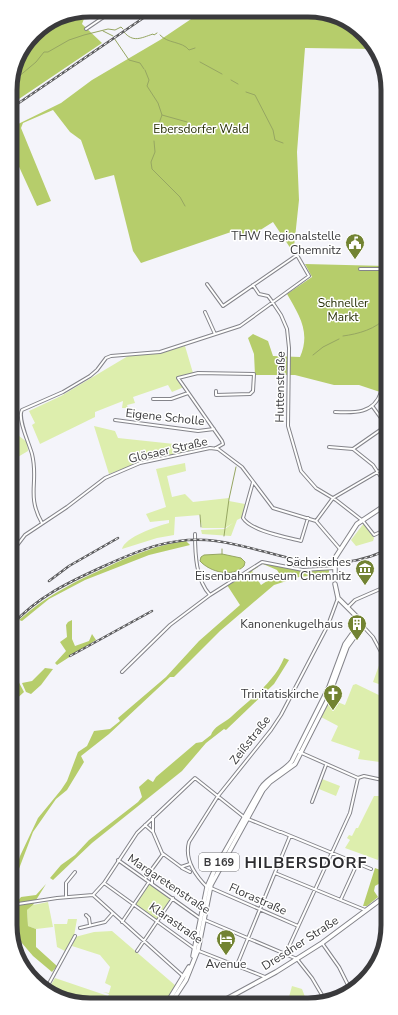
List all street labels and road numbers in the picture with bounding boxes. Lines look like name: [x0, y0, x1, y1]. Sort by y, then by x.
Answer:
street label: Huttenstraße: [271, 351, 289, 423]
street label: Eigene Scholle: [125, 405, 205, 429]
street label: Glösaer Straße: [127, 433, 209, 467]
street label: Zeißstraße: [226, 712, 274, 768]
street label: Margaretenstraße: [125, 850, 213, 918]
road number: B 169: [199, 853, 239, 871]
street label: Florastraße: [227, 879, 289, 919]
street label: Klarastraße: [146, 899, 206, 947]
street label: Dresdner Straße: [258, 912, 342, 974]

